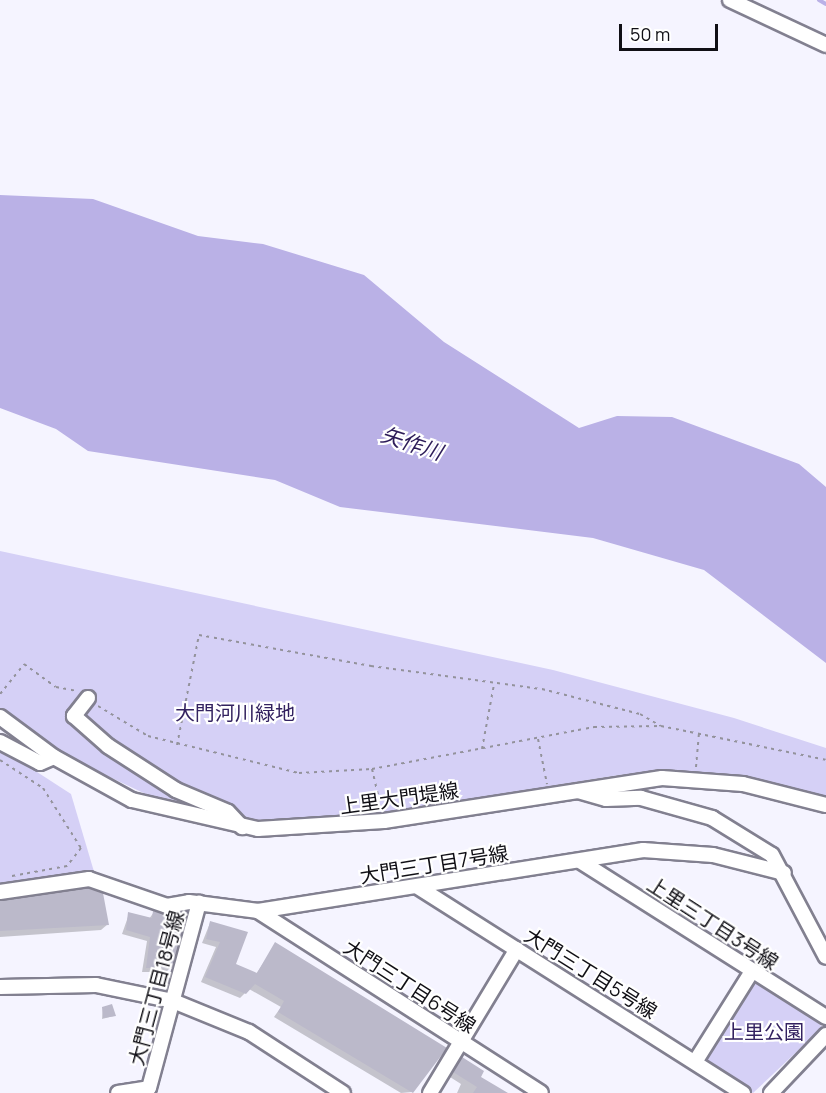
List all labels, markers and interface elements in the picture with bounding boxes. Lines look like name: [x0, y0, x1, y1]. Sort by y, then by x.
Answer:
scale bar: [622, 12, 721, 50]
text: 50 m: [630, 22, 670, 46]
water label: 矢作川: [378, 421, 446, 465]
park label: 大門河川緑地: [175, 700, 295, 724]
street label: 上里大門堤線: [338, 778, 460, 818]
street label: 大門三丁目7号線: [358, 840, 510, 888]
street label: 上里三丁目3号線: [643, 872, 783, 974]
street label: 大門三丁目18号線: [124, 908, 188, 1068]
street label: 大門三丁目5号線: [520, 923, 662, 1023]
street label: 大門三丁目6号線: [340, 934, 480, 1038]
park label: 上里公園: [724, 1019, 804, 1043]

